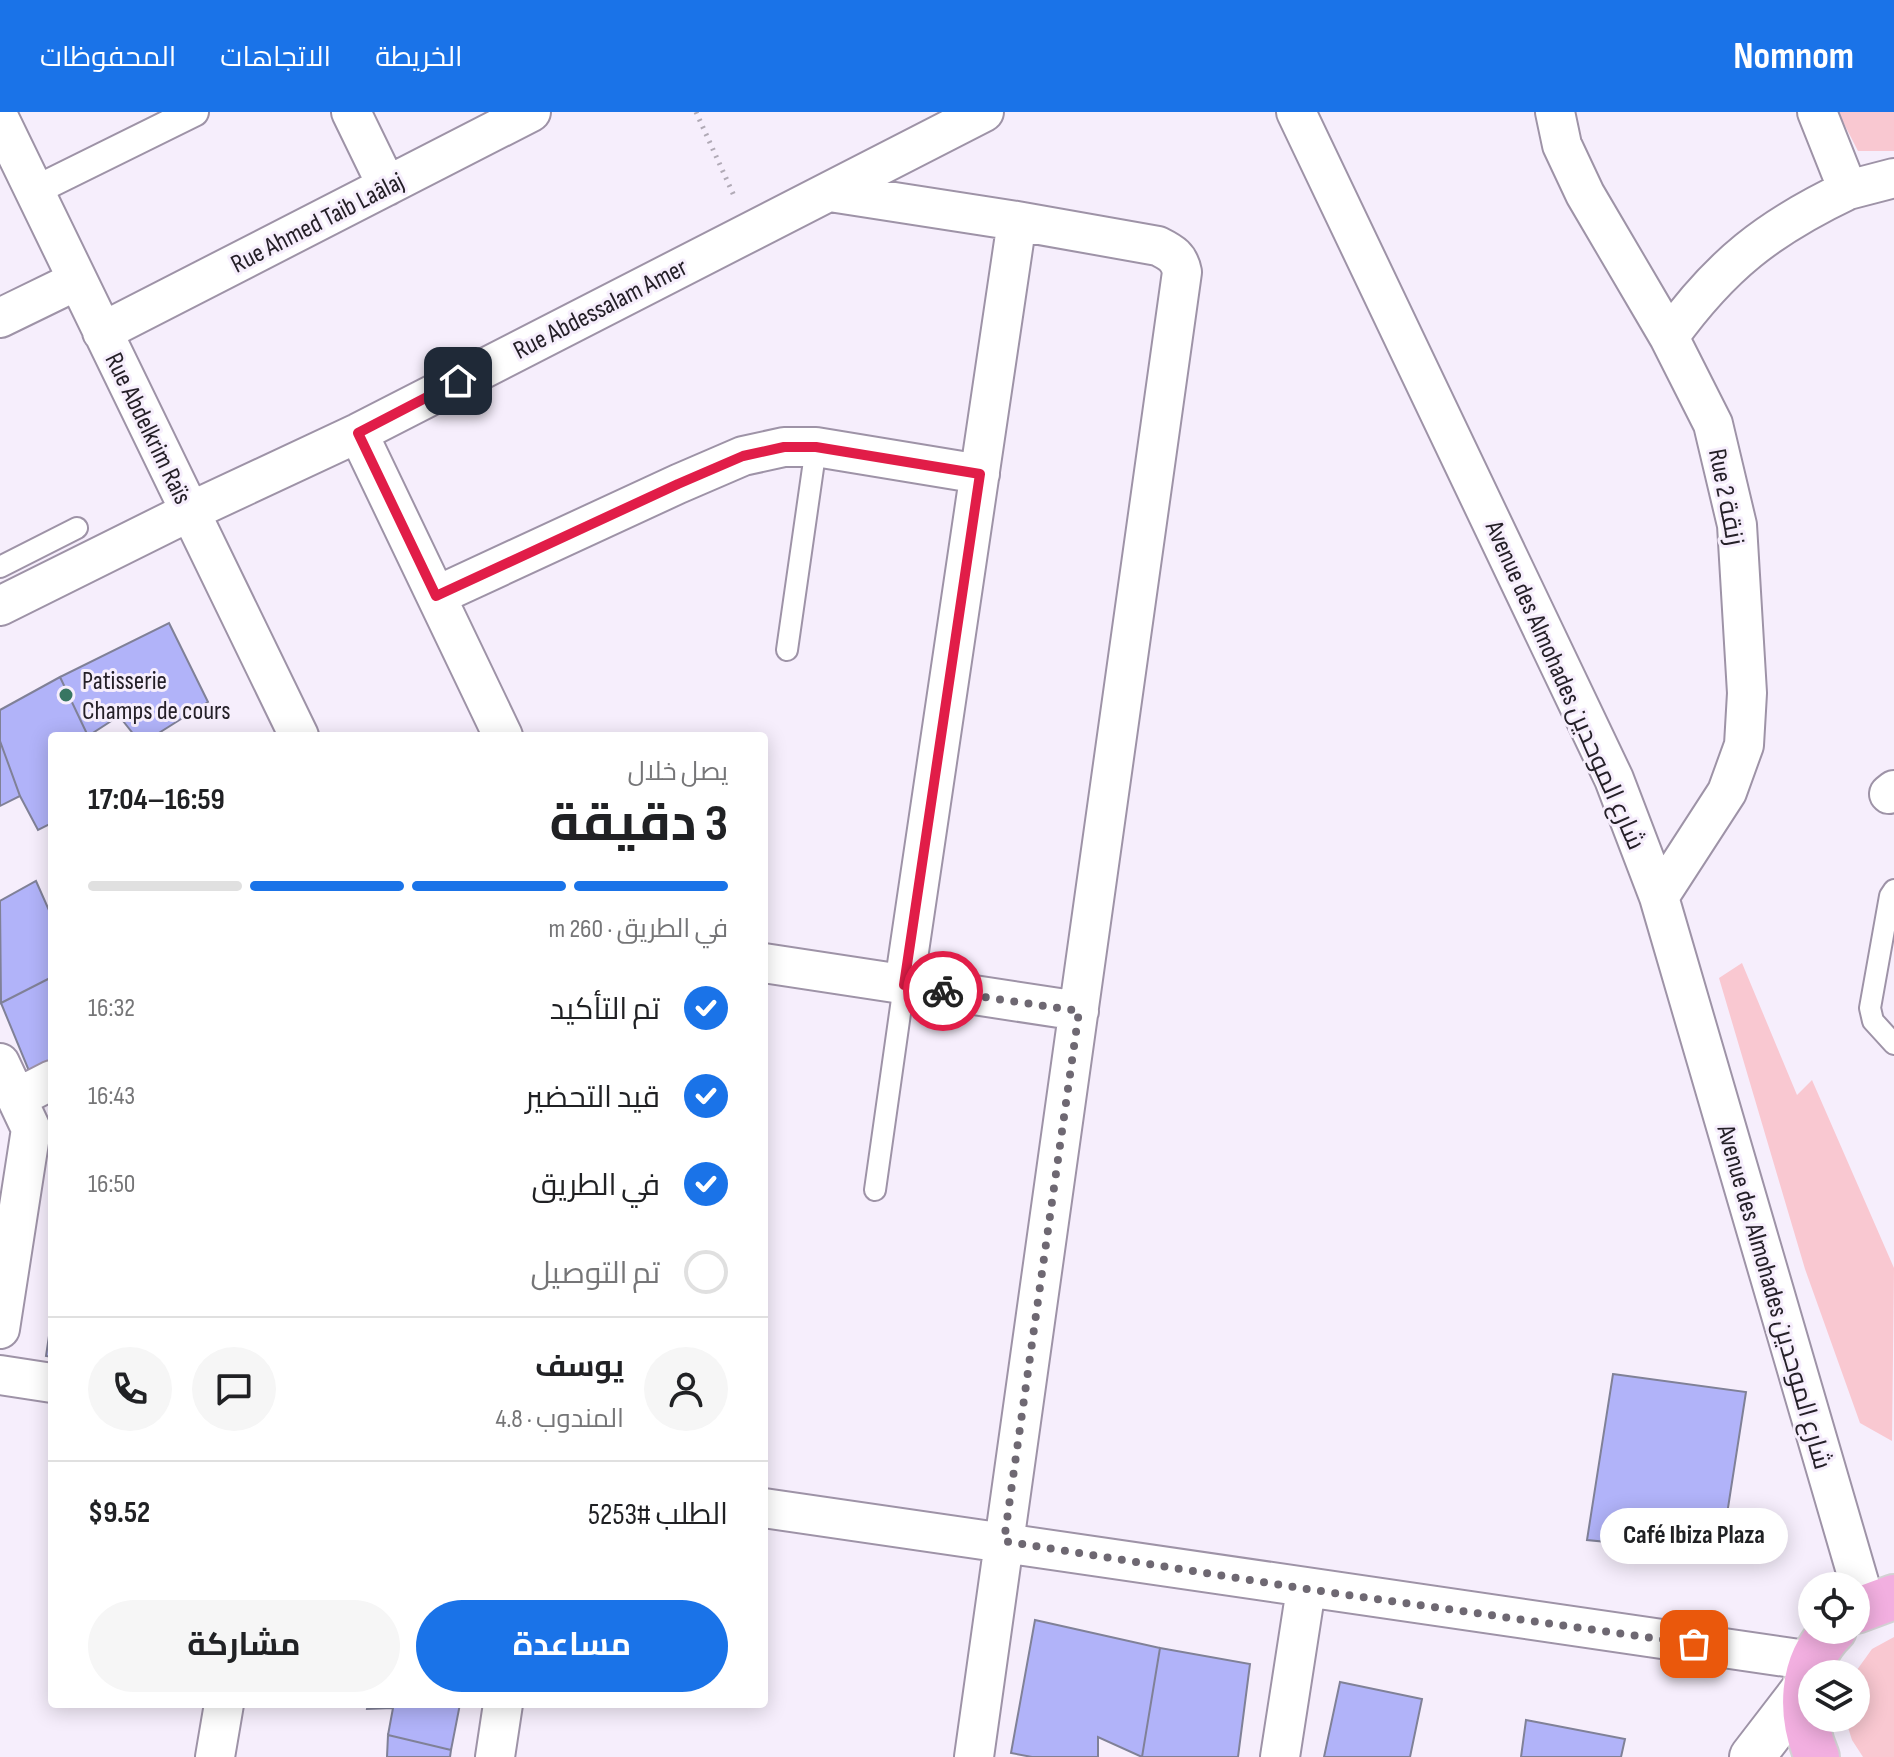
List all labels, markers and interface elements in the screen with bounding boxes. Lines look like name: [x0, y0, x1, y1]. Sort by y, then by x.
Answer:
text: Nomnom: [1733, 34, 1854, 79]
text: المحفوظات: [40, 41, 176, 74]
text: الاتجاهات: [220, 41, 331, 74]
text: الخريطة: [375, 41, 463, 74]
street label: Rue Ahmed Taib Laâlaj: [226, 166, 409, 280]
street label: Rue Abdessalam Amer: [508, 252, 693, 367]
pin: [424, 347, 492, 415]
street label: Rue Abdelkrim Raïs: [98, 348, 198, 509]
icon: home: [436, 359, 480, 403]
street label: Rue 2 زنقة: [1701, 446, 1750, 548]
street label: Avenue des Almohades شارع الموحدين: [1477, 515, 1651, 855]
place label: Patisserie Champs de cours: [82, 666, 230, 727]
marker: Patisserie Champs de cours: [57, 686, 75, 704]
text: يصل خلال: [627, 757, 728, 788]
text: 16:59–17:04: [88, 782, 225, 818]
text: 3 دقيقة: [550, 793, 728, 856]
text: في الطريق · 260 m: [549, 914, 728, 945]
courier: [903, 951, 983, 1031]
icon: bike: [921, 969, 965, 1013]
icon: check: [684, 986, 728, 1030]
text: تم التأكيد: [550, 992, 660, 1028]
text: 16:32: [88, 993, 135, 1024]
icon: check: [684, 1074, 728, 1118]
text: قيد التحضير: [526, 1080, 660, 1116]
text: 16:43: [88, 1081, 135, 1112]
street label: Avenue des Almohades شارع الموحدين: [1709, 1121, 1838, 1473]
icon: check: [684, 1162, 728, 1206]
text: في الطريق: [531, 1168, 660, 1204]
text: 16:50: [88, 1169, 135, 1200]
text: تم التوصيل: [531, 1256, 660, 1292]
button: phone: [88, 1347, 172, 1431]
button: chat: [192, 1347, 276, 1431]
button: person: [644, 1347, 728, 1431]
text: يوسف: [535, 1349, 624, 1385]
text: المندوب · 4.8: [496, 1404, 624, 1435]
text: $9.52: [88, 1495, 150, 1531]
text: الطلب #5253: [588, 1497, 728, 1533]
callout: Café Ibiza Plaza: [1600, 1508, 1788, 1564]
text: Café Ibiza Plaza: [1623, 1520, 1765, 1551]
map controls: [1798, 1572, 1870, 1732]
button: locate: [1798, 1572, 1870, 1644]
button: مشاركة: [88, 1600, 400, 1692]
button: مساعدة: [416, 1600, 728, 1692]
pin: [1660, 1610, 1728, 1678]
icon: bag: [1672, 1622, 1716, 1666]
button: layers: [1798, 1660, 1870, 1732]

